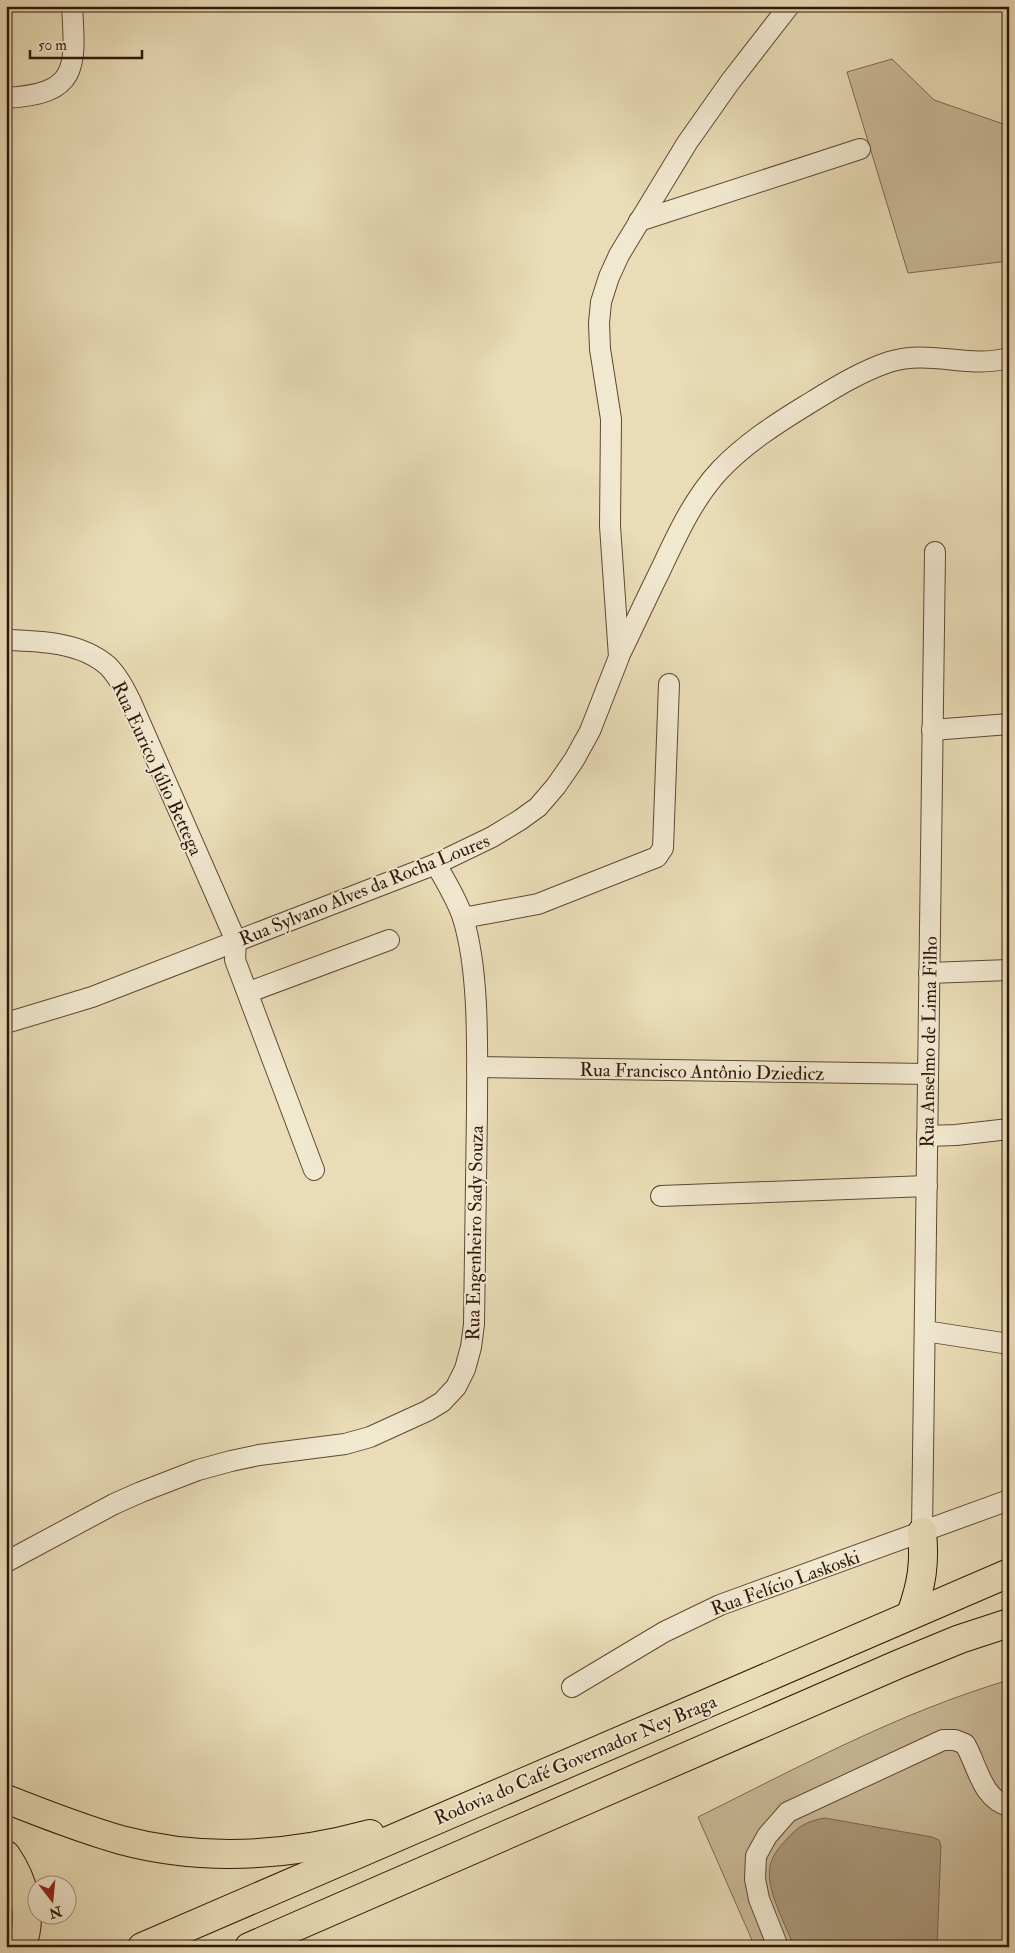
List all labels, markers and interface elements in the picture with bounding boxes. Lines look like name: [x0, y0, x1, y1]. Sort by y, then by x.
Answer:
scale bar: [30, 28, 142, 60]
text: 50 m: [38, 36, 67, 55]
street label: Rua Eurico Júlio Bettega: [106, 678, 208, 859]
street label: Rua Sylvano Alves da Rocha Loures: [236, 829, 493, 951]
street label: Rua Anselmo de Lima Filho: [915, 936, 943, 1148]
street label: Rua Francisco Antônio Dziedicz: [579, 1058, 825, 1086]
street label: Rua Engenheiro Sady Souza: [461, 1125, 489, 1341]
street label: Rua Felício Laskoski: [708, 1545, 863, 1621]
street label: Rodovia do Café Governador Ney Braga: [431, 1689, 720, 1830]
north arrow: [28, 1876, 78, 1926]
text: N: [47, 1902, 65, 1922]

